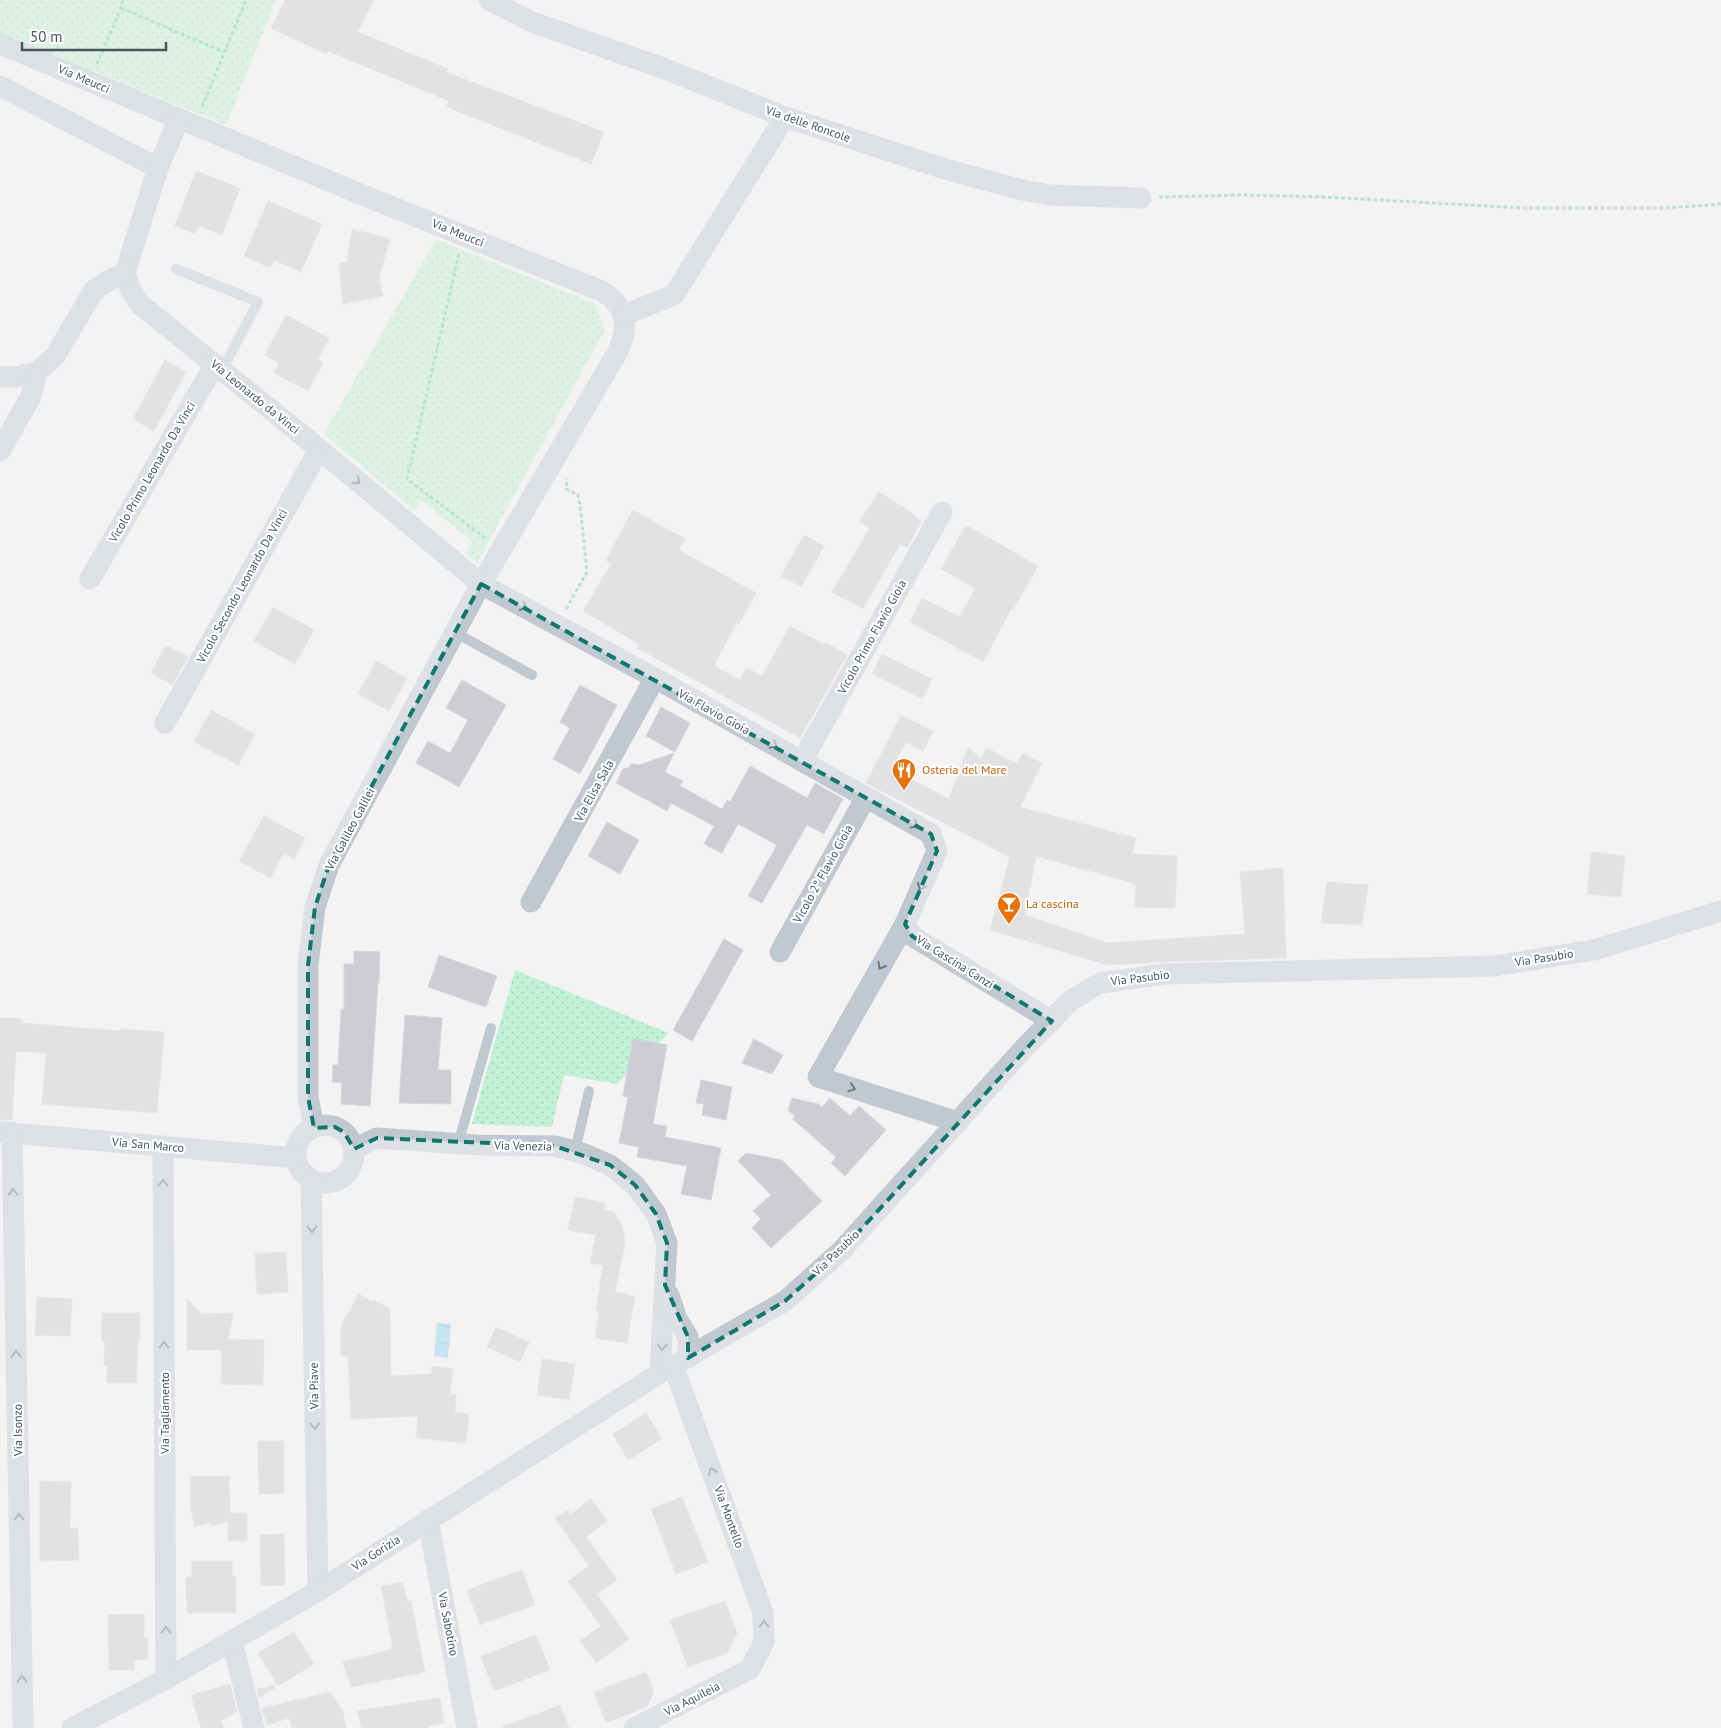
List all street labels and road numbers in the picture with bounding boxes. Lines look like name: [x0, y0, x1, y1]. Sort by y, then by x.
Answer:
street label: Via Meucci: [55, 60, 112, 96]
street label: Via delle Roncole: [763, 102, 853, 145]
street label: Via Meucci: [429, 215, 487, 250]
street label: Via Leonardo da Vinci: [207, 355, 303, 437]
street label: Vicolo Primo Leonardo Da Vinci: [105, 399, 198, 546]
street label: Vicolo Secondo Leonardo Da Vinci: [192, 506, 290, 666]
street label: Vicolo Primo Flavio Gioia: [833, 577, 909, 697]
street label: Via Flavio Gioia: [675, 685, 753, 737]
street label: Via Elisa Sala: [570, 757, 617, 825]
street label: Via Galileo Galilei: [321, 785, 378, 873]
street label: Vicolo 2° Flavio Gioia: [789, 822, 856, 926]
street label: Via Cascina Canzi: [913, 931, 997, 992]
street label: Via Pasubio: [1513, 945, 1574, 970]
street label: Via Pasubio: [1109, 966, 1170, 989]
street label: Via San Marco: [110, 1134, 185, 1155]
street label: Via Venezia: [493, 1137, 552, 1154]
street label: Via Pasubio: [808, 1227, 862, 1279]
street label: Via Piave: [306, 1362, 321, 1411]
street label: Via Tagliamento: [157, 1372, 172, 1455]
street label: Via Isonzo: [10, 1404, 25, 1457]
street label: Via Montello: [711, 1483, 748, 1550]
street label: Via Gorizia: [348, 1531, 403, 1574]
street label: Via Sabotino: [435, 1590, 462, 1657]
street label: Via Aquileia: [660, 1678, 722, 1719]

